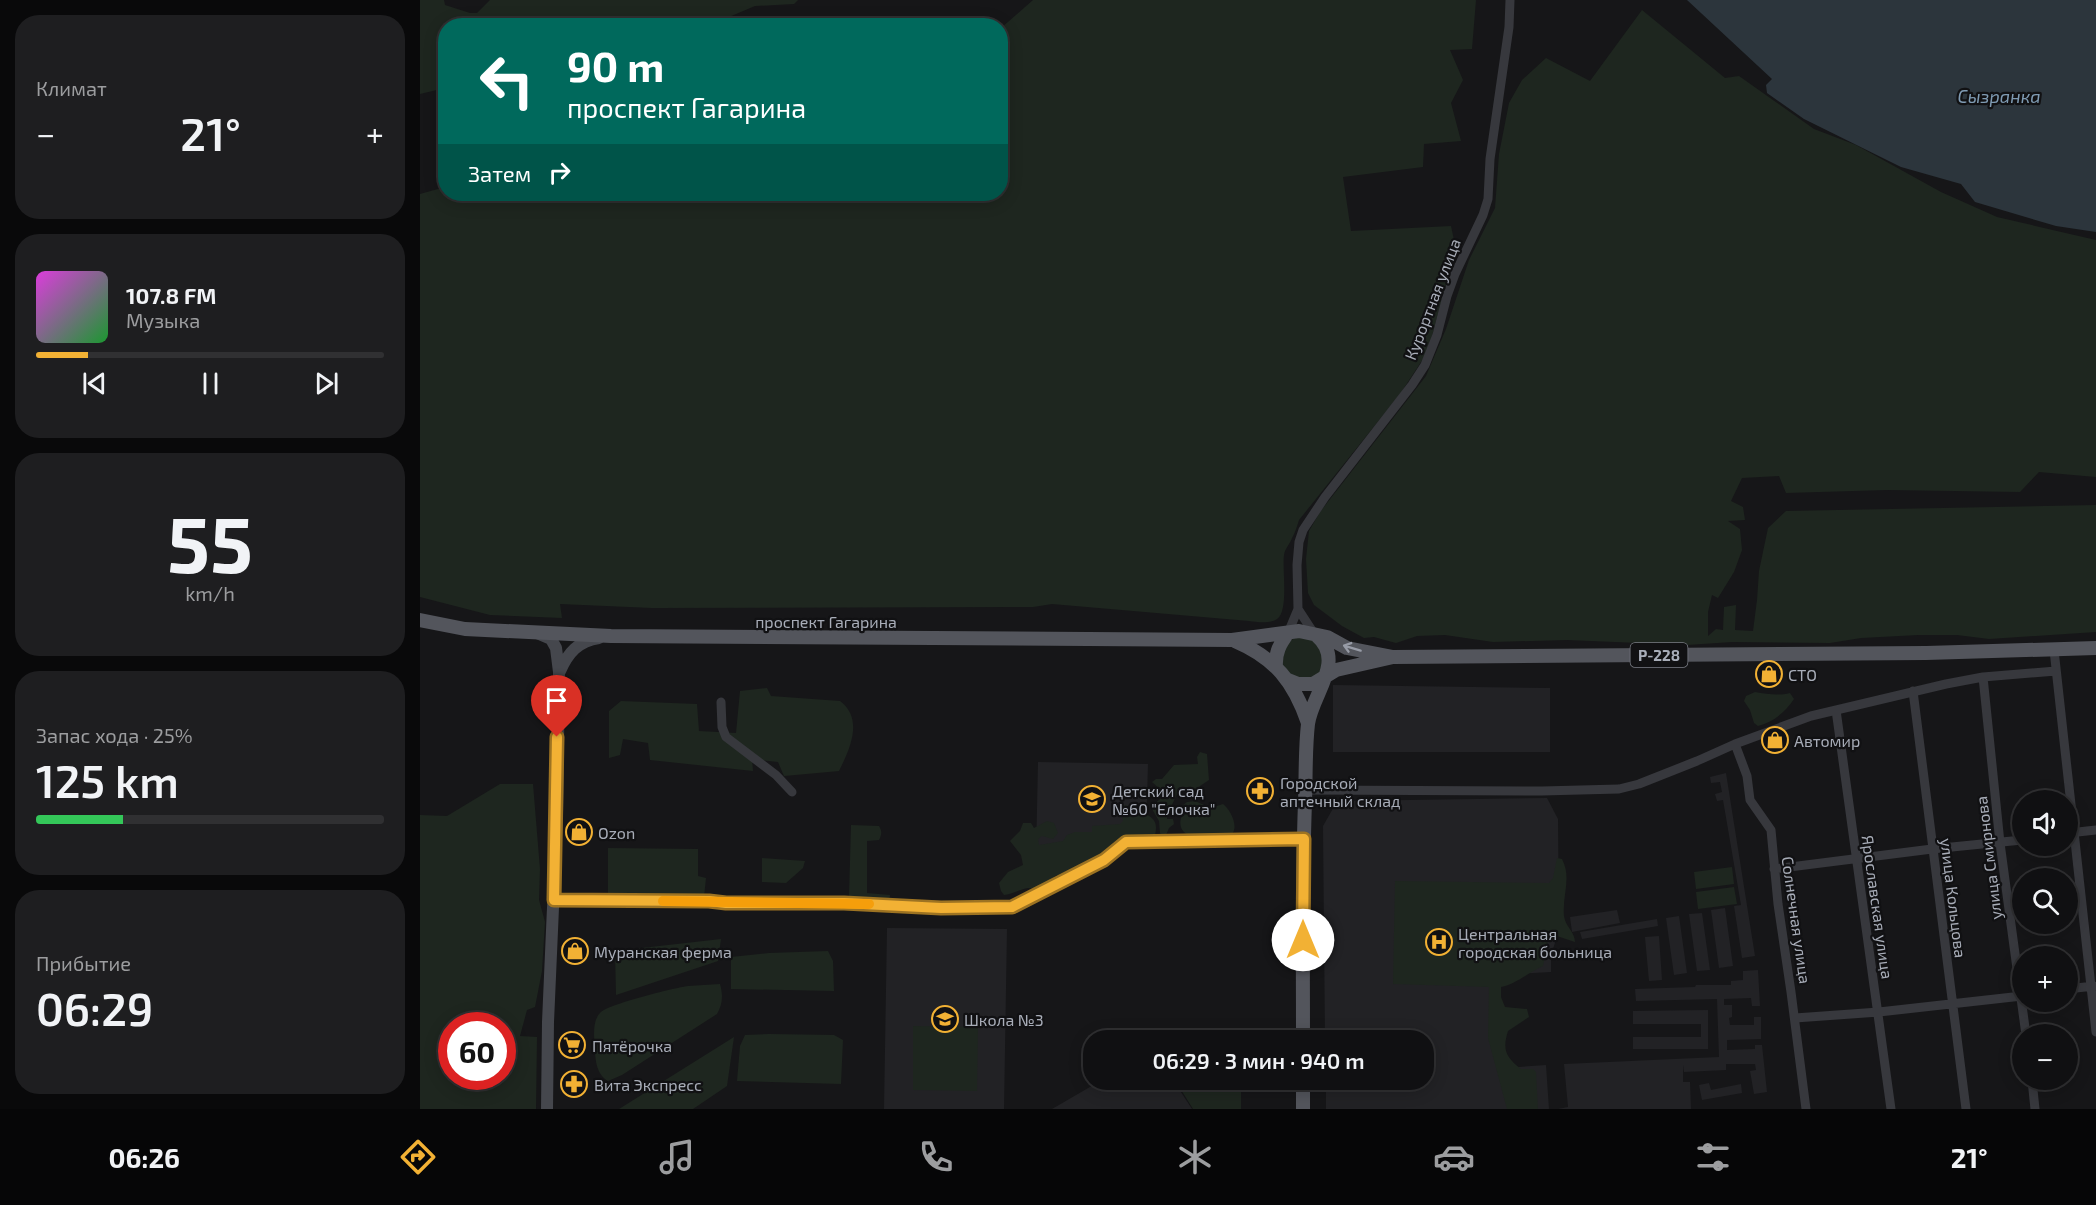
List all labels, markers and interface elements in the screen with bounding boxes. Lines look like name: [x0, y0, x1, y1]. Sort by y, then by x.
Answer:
text: 90 m: [567, 40, 664, 90]
icon: left: [468, 42, 546, 120]
text: Климат: [36, 76, 107, 100]
water label: Сызранка: [1957, 85, 2041, 107]
text: проспект Гагарина: [567, 91, 806, 123]
text: 21°: [180, 106, 241, 160]
text: −: [36, 113, 55, 153]
text: +: [366, 113, 384, 153]
icon: right: [543, 156, 576, 189]
text: Затем: [468, 160, 531, 186]
street label: Курортная улица: [1400, 236, 1465, 363]
text: 107.8 FM: [126, 282, 216, 308]
text: Музыка: [126, 308, 200, 332]
icon: previous: [78, 367, 111, 400]
icon: pause: [194, 367, 227, 400]
icon: next: [310, 367, 343, 400]
text: 55: [167, 495, 253, 589]
text: km/h: [185, 581, 235, 605]
street label: проспект Гагарина: [755, 612, 897, 631]
one-way arrow: [1343, 642, 1362, 653]
road number: Р-228: [1630, 643, 1688, 667]
shop icon: СТО: [1754, 659, 1784, 689]
place label: СТО: [1788, 665, 1817, 684]
pin: [531, 675, 582, 737]
icon: arrive: [540, 684, 573, 717]
text: Запас хода · 25%: [36, 723, 193, 747]
shop icon: Автомир: [1760, 725, 1790, 755]
place label: Автомир: [1794, 731, 1860, 750]
text: 125 km: [36, 753, 179, 807]
place label: Городской аптечный склад: [1280, 773, 1400, 810]
pharmacy icon: Городской аптечный склад: [1245, 776, 1275, 806]
place label: Детский сад №60 "Елочка": [1112, 781, 1215, 818]
school or university icon: Детский сад №60 "Елочка": [1077, 784, 1107, 814]
map controls: [2012, 790, 2078, 1090]
button: sound: [2012, 790, 2078, 856]
street label: улица Смирнова: [1971, 795, 2006, 921]
shop icon: Ozon: [564, 817, 594, 847]
place label: Ozon: [598, 823, 635, 842]
street label: Ярославская улица: [1858, 834, 1898, 980]
street label: улица Кольцова: [1936, 837, 1971, 959]
street label: Солнечная улица: [1778, 855, 1815, 985]
button: search: [2012, 868, 2078, 934]
position arrow: [1271, 908, 1335, 972]
place label: Центральная городская больница: [1458, 924, 1612, 961]
hospital icon: Центральная городская больница: [1424, 927, 1454, 957]
shop icon: Муранская ферма: [560, 936, 590, 966]
place label: Муранская ферма: [594, 942, 732, 962]
button: +: [2012, 946, 2078, 1012]
text: Прибытие: [36, 951, 131, 975]
text: 06:29: [36, 981, 153, 1035]
school or university icon: Школа №3: [930, 1004, 960, 1034]
place label: Школа №3: [964, 1010, 1044, 1029]
speed limit sign: 60: [438, 1012, 516, 1090]
button: −: [2012, 1024, 2078, 1090]
supermarket icon: Пятёрочка: [557, 1030, 587, 1060]
place label: Пятёрочка: [592, 1036, 672, 1055]
text: 06:29 · 3 мин · 940 m: [1152, 1047, 1365, 1073]
pharmacy icon: Вита Экспресс: [559, 1069, 589, 1099]
place label: Вита Экспресс: [594, 1075, 702, 1094]
icon: directions: [397, 1136, 439, 1178]
icon: music: [656, 1136, 698, 1178]
icon: phone: [915, 1136, 957, 1178]
icon: climate: [1174, 1136, 1216, 1178]
icon: car: [1433, 1136, 1475, 1178]
icon: filters: [1692, 1136, 1734, 1178]
text: 06:26: [108, 1141, 180, 1173]
text: 21°: [1951, 1141, 1987, 1173]

